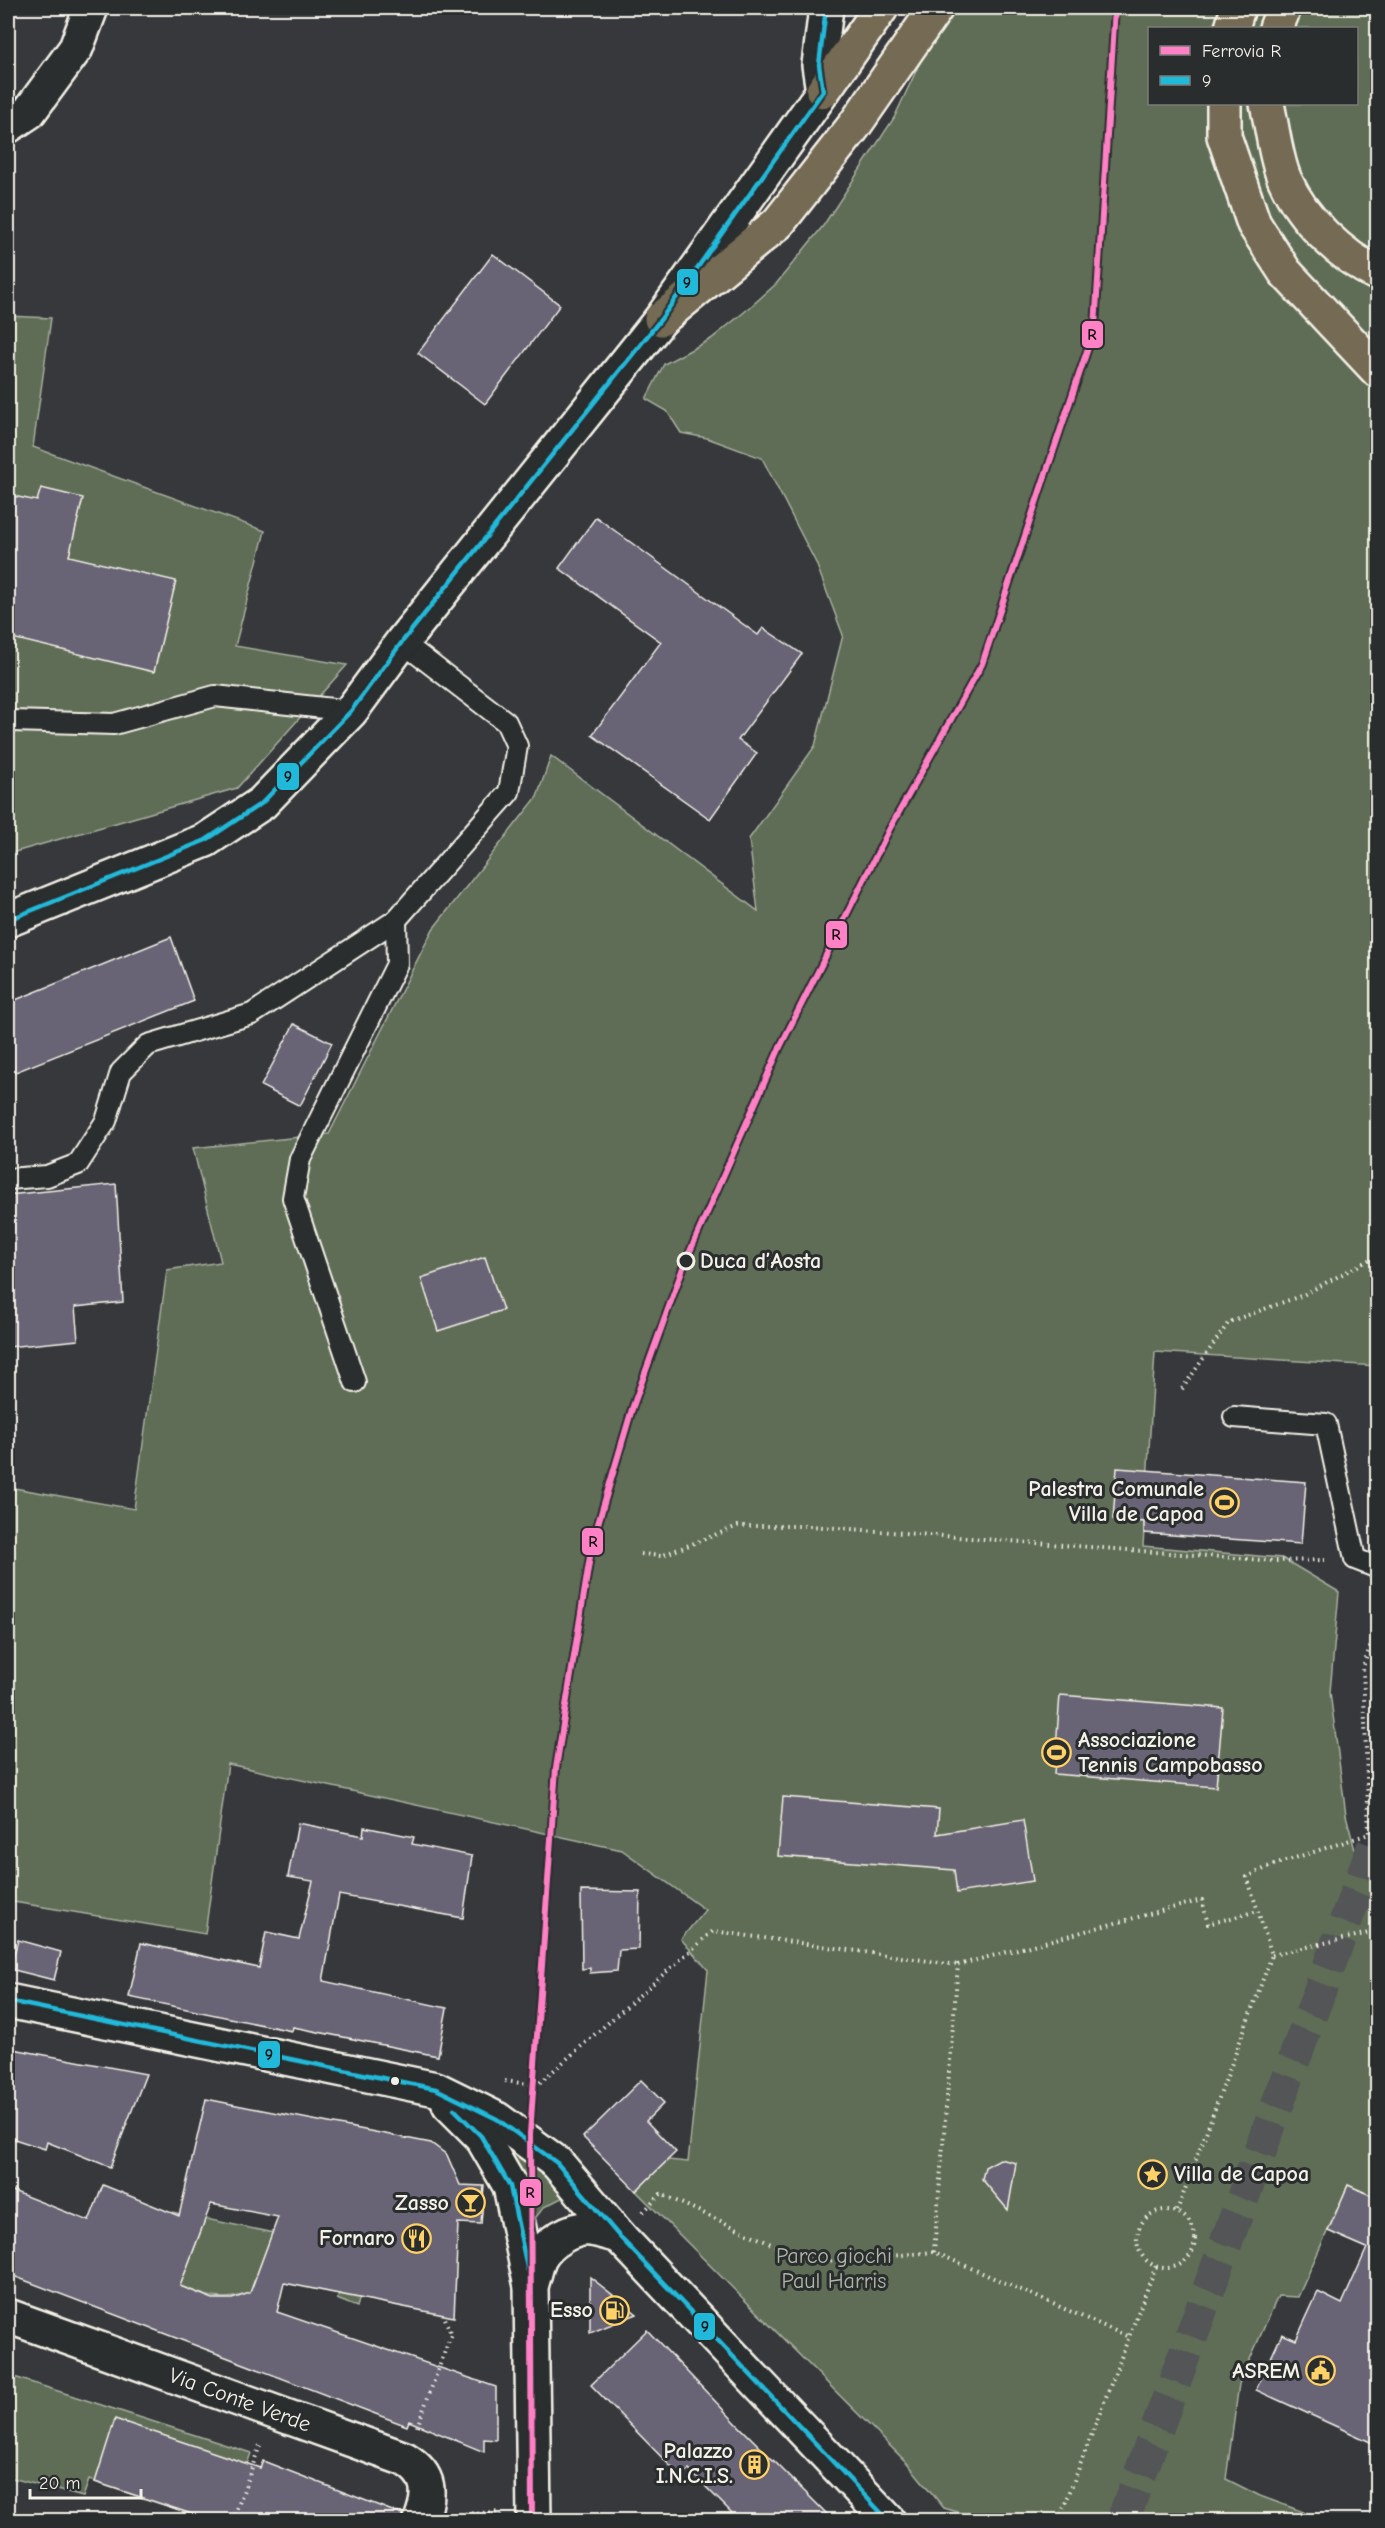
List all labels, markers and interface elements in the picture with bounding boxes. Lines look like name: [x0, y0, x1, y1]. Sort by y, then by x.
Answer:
legend: [1148, 27, 1358, 105]
text: Ferrovia R: [1202, 41, 1282, 62]
text: 9: [1202, 71, 1212, 92]
line badge: 9: [676, 268, 699, 296]
text: 9: [683, 274, 691, 292]
line badge: R: [1081, 320, 1104, 349]
text: R: [1087, 326, 1097, 344]
line badge: 9: [276, 762, 300, 791]
text: 9: [284, 768, 292, 786]
line badge: R: [825, 920, 848, 949]
text: R: [831, 926, 841, 944]
place label: Duca d’Aosta: [700, 1248, 821, 1274]
marker: Duca d’Aosta: [677, 1252, 695, 1270]
place label: Palestra Comunale Villa de Capoa: [1028, 1476, 1204, 1527]
sports icon: Palestra Comunale Villa de Capoa: [1209, 1486, 1241, 1518]
line badge: R: [581, 1527, 604, 1556]
text: R: [588, 1533, 598, 1551]
place label: Associazione Tennis Campobasso: [1078, 1727, 1263, 1778]
sports icon: Associazione Tennis Campobasso: [1041, 1737, 1073, 1769]
line badge: 9: [257, 2040, 281, 2069]
text: 9: [265, 2046, 273, 2064]
unlabelled marker: [389, 2075, 401, 2087]
place icon: Villa de Capoa: [1137, 2158, 1169, 2190]
place label: Villa de Capoa: [1174, 2161, 1309, 2187]
line badge: R: [519, 2178, 542, 2207]
text: R: [525, 2184, 535, 2202]
bar icon: Zasso: [454, 2187, 486, 2219]
place label: Zasso: [395, 2190, 449, 2216]
restaurant icon: Fornaro: [400, 2222, 432, 2254]
place label: Fornaro: [319, 2225, 395, 2251]
park label: Parco giochi Paul Harris: [776, 2243, 892, 2294]
fuel station icon: Esso: [598, 2294, 630, 2326]
place label: Esso: [550, 2297, 593, 2323]
line badge: 9: [693, 2312, 716, 2341]
text: 9: [701, 2318, 709, 2336]
public building icon: ASREM: [1305, 2355, 1337, 2387]
place label: ASREM: [1232, 2358, 1300, 2384]
street label: Via Conte Verde: [166, 2362, 314, 2438]
place label: Palazzo I.N.C.I.S.: [656, 2438, 733, 2489]
building icon: Palazzo I.N.C.I.S.: [738, 2448, 770, 2480]
scale bar: [30, 2462, 141, 2500]
text: 20 m: [39, 2473, 80, 2494]

